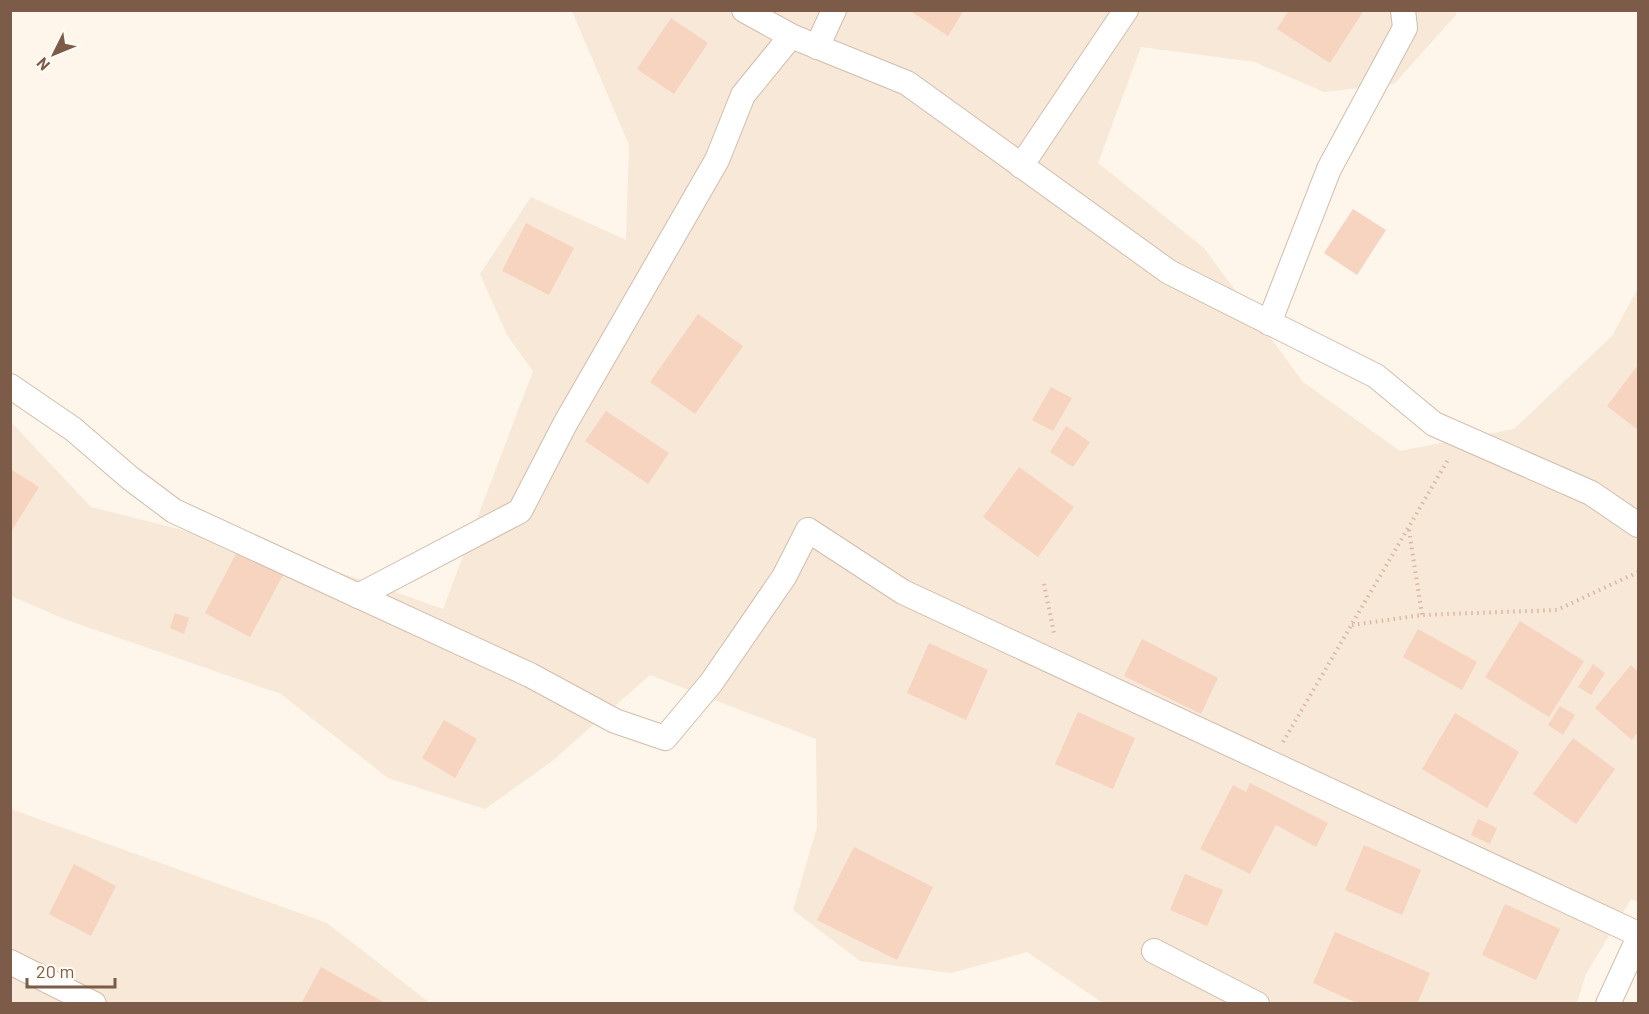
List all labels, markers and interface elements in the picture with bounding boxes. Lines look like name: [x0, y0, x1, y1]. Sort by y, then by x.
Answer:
north arrow: [24, 24, 84, 84]
text: N: [32, 54, 53, 75]
scale bar: [27, 951, 116, 989]
text: 20 m: [36, 960, 74, 982]

